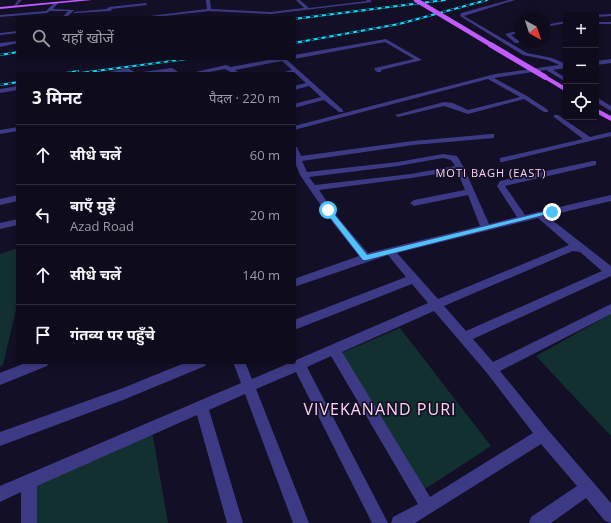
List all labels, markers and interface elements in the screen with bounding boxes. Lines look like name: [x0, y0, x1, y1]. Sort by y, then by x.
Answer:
north arrow: [515, 12, 551, 48]
map controls: [563, 12, 599, 120]
button: +: [563, 12, 599, 48]
search box: [16, 16, 296, 60]
icon: search: [30, 27, 52, 49]
text: यहाँ खोजें: [62, 27, 114, 47]
button: −: [563, 48, 599, 84]
button: locate: [563, 84, 599, 120]
text: 3 मिनट: [32, 86, 82, 109]
text: पैदल · 220 m: [209, 89, 280, 107]
icon: ahead: [32, 144, 54, 166]
text: सीधे चलें: [70, 144, 121, 164]
text: 60 m: [250, 146, 280, 164]
district label: MOTI BAGH (EAST): [435, 165, 547, 180]
text: बाएँ मुड़ें: [70, 195, 115, 215]
route start: [319, 201, 337, 219]
route end: [543, 203, 561, 221]
icon: left: [32, 204, 54, 226]
text: 20 m: [250, 206, 280, 224]
text: Azad Road: [70, 217, 134, 235]
icon: ahead: [32, 264, 54, 286]
text: सीधे चलें: [70, 264, 121, 284]
text: 140 m: [242, 266, 280, 284]
icon: arrive: [32, 324, 54, 346]
text: गंतव्य पर पहुँचे: [70, 324, 155, 344]
district label: VIVEKANAND PURI: [304, 398, 456, 420]

